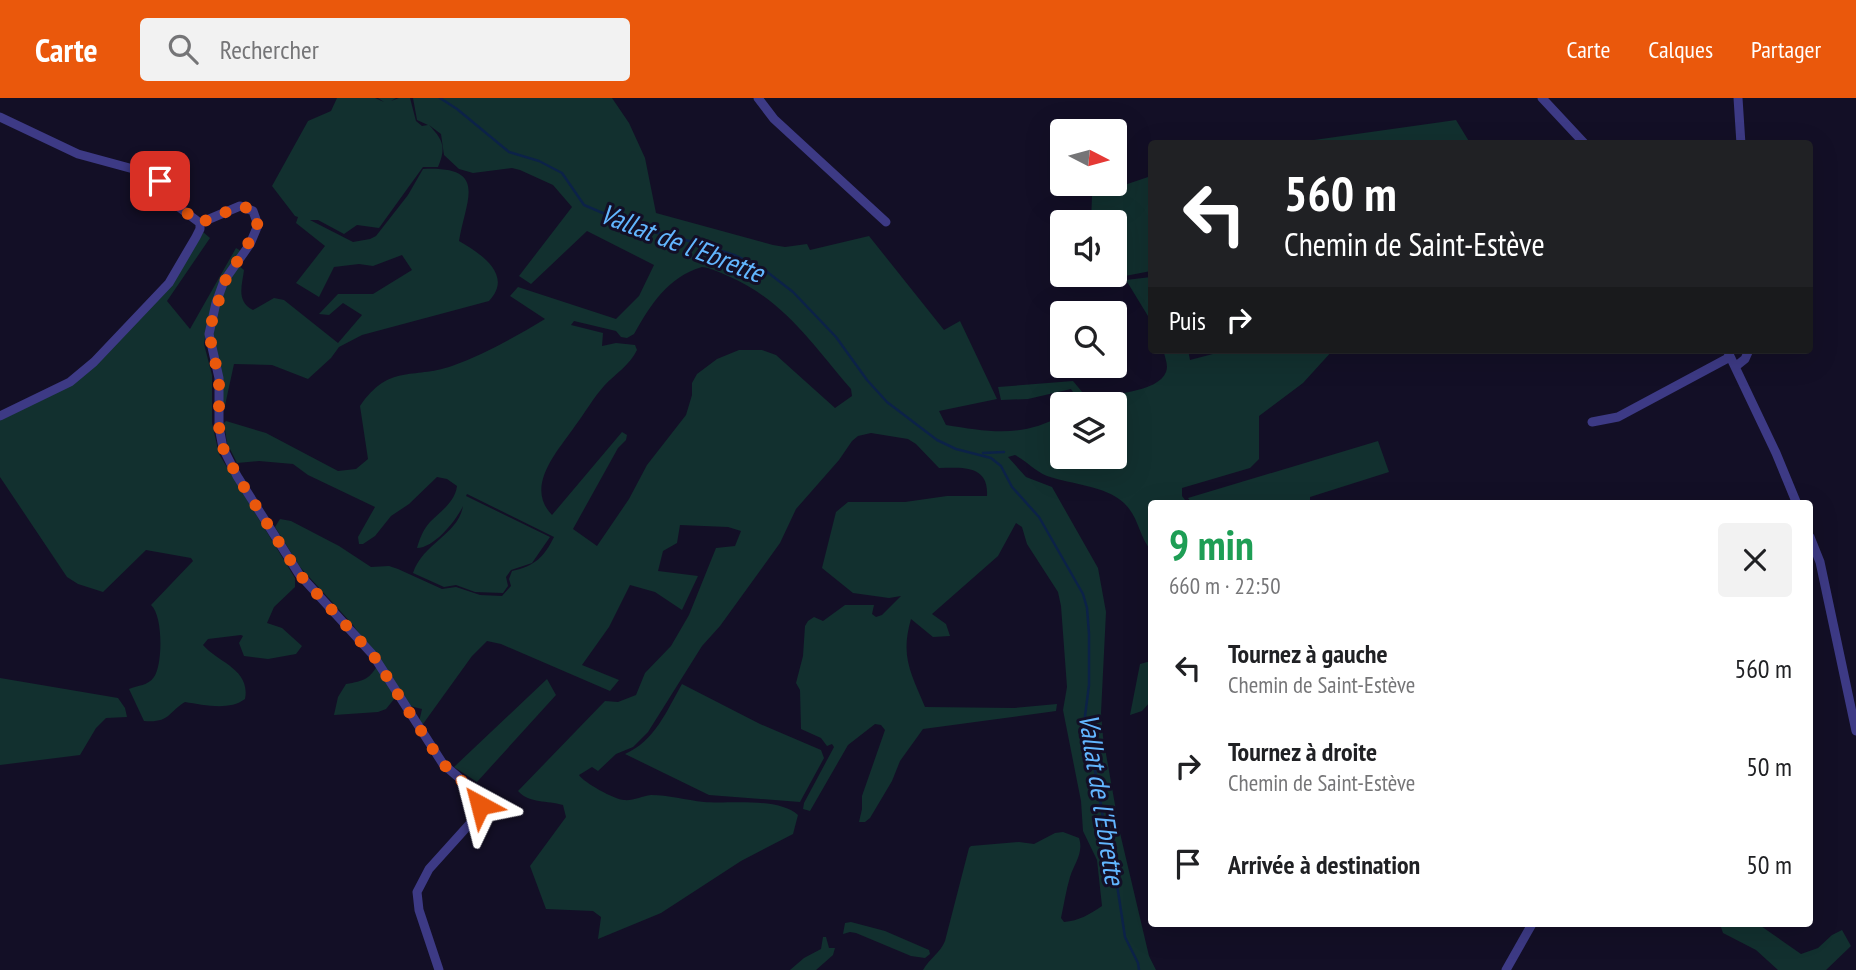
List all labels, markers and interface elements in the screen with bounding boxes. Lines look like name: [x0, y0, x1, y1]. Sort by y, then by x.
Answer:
search box: [140, 18, 630, 81]
text: Carte: [35, 28, 98, 71]
icon: search: [164, 30, 202, 68]
text: Rechercher: [220, 33, 319, 66]
text: Carte: [1567, 34, 1610, 65]
text: Calques: [1648, 34, 1713, 65]
text: Partager: [1751, 34, 1821, 65]
north arrow: [1050, 119, 1127, 196]
map controls: [1050, 119, 1127, 469]
pin: [130, 151, 190, 211]
text: 560 m: [1284, 161, 1397, 225]
icon: arrive: [141, 162, 179, 200]
icon: left: [1169, 168, 1260, 259]
water label: Vallat de l'Ebrette: [595, 194, 771, 292]
button: sound: [1050, 210, 1127, 287]
text: Chemin de Saint-Estève: [1284, 223, 1545, 265]
button: search: [1050, 301, 1127, 378]
icon: right: [1220, 301, 1258, 339]
text: Puis: [1169, 304, 1206, 337]
button: layers: [1050, 392, 1127, 469]
text: 9 min: [1169, 517, 1254, 572]
button: close: [1718, 523, 1792, 597]
text: 660 m · 22:50: [1169, 571, 1281, 600]
text: Tournez à gauche: [1228, 637, 1388, 670]
icon: left: [1169, 649, 1207, 687]
text: 560 m: [1734, 652, 1792, 685]
text: Chemin de Saint-Estève: [1228, 670, 1415, 699]
water label: Vallat de l'Ebrette: [1071, 711, 1135, 889]
text: Tournez à droite: [1228, 735, 1377, 768]
icon: right: [1169, 747, 1207, 785]
text: 50 m: [1746, 750, 1792, 783]
position arrow: [443, 768, 517, 842]
text: Chemin de Saint-Estève: [1228, 768, 1415, 797]
icon: arrive: [1169, 845, 1207, 883]
text: Arrivée à destination: [1228, 848, 1420, 881]
text: 50 m: [1746, 848, 1792, 881]

